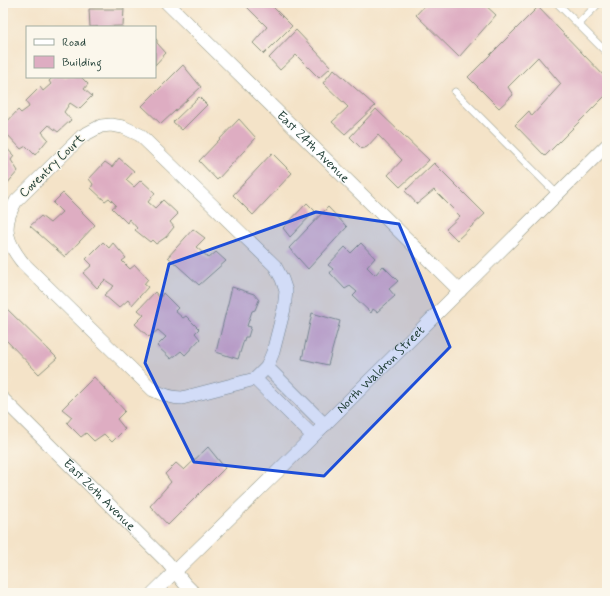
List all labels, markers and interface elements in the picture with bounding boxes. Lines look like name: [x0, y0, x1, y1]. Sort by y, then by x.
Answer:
legend: [26, 26, 156, 78]
text: Road: [62, 35, 86, 51]
text: Building: [62, 55, 102, 72]
street label: East 24th Avenue: [273, 107, 353, 186]
street label: Coventry Court: [16, 130, 89, 202]
street label: North Waldron Street: [333, 322, 428, 417]
street label: East 26th Avenue: [60, 455, 139, 534]

